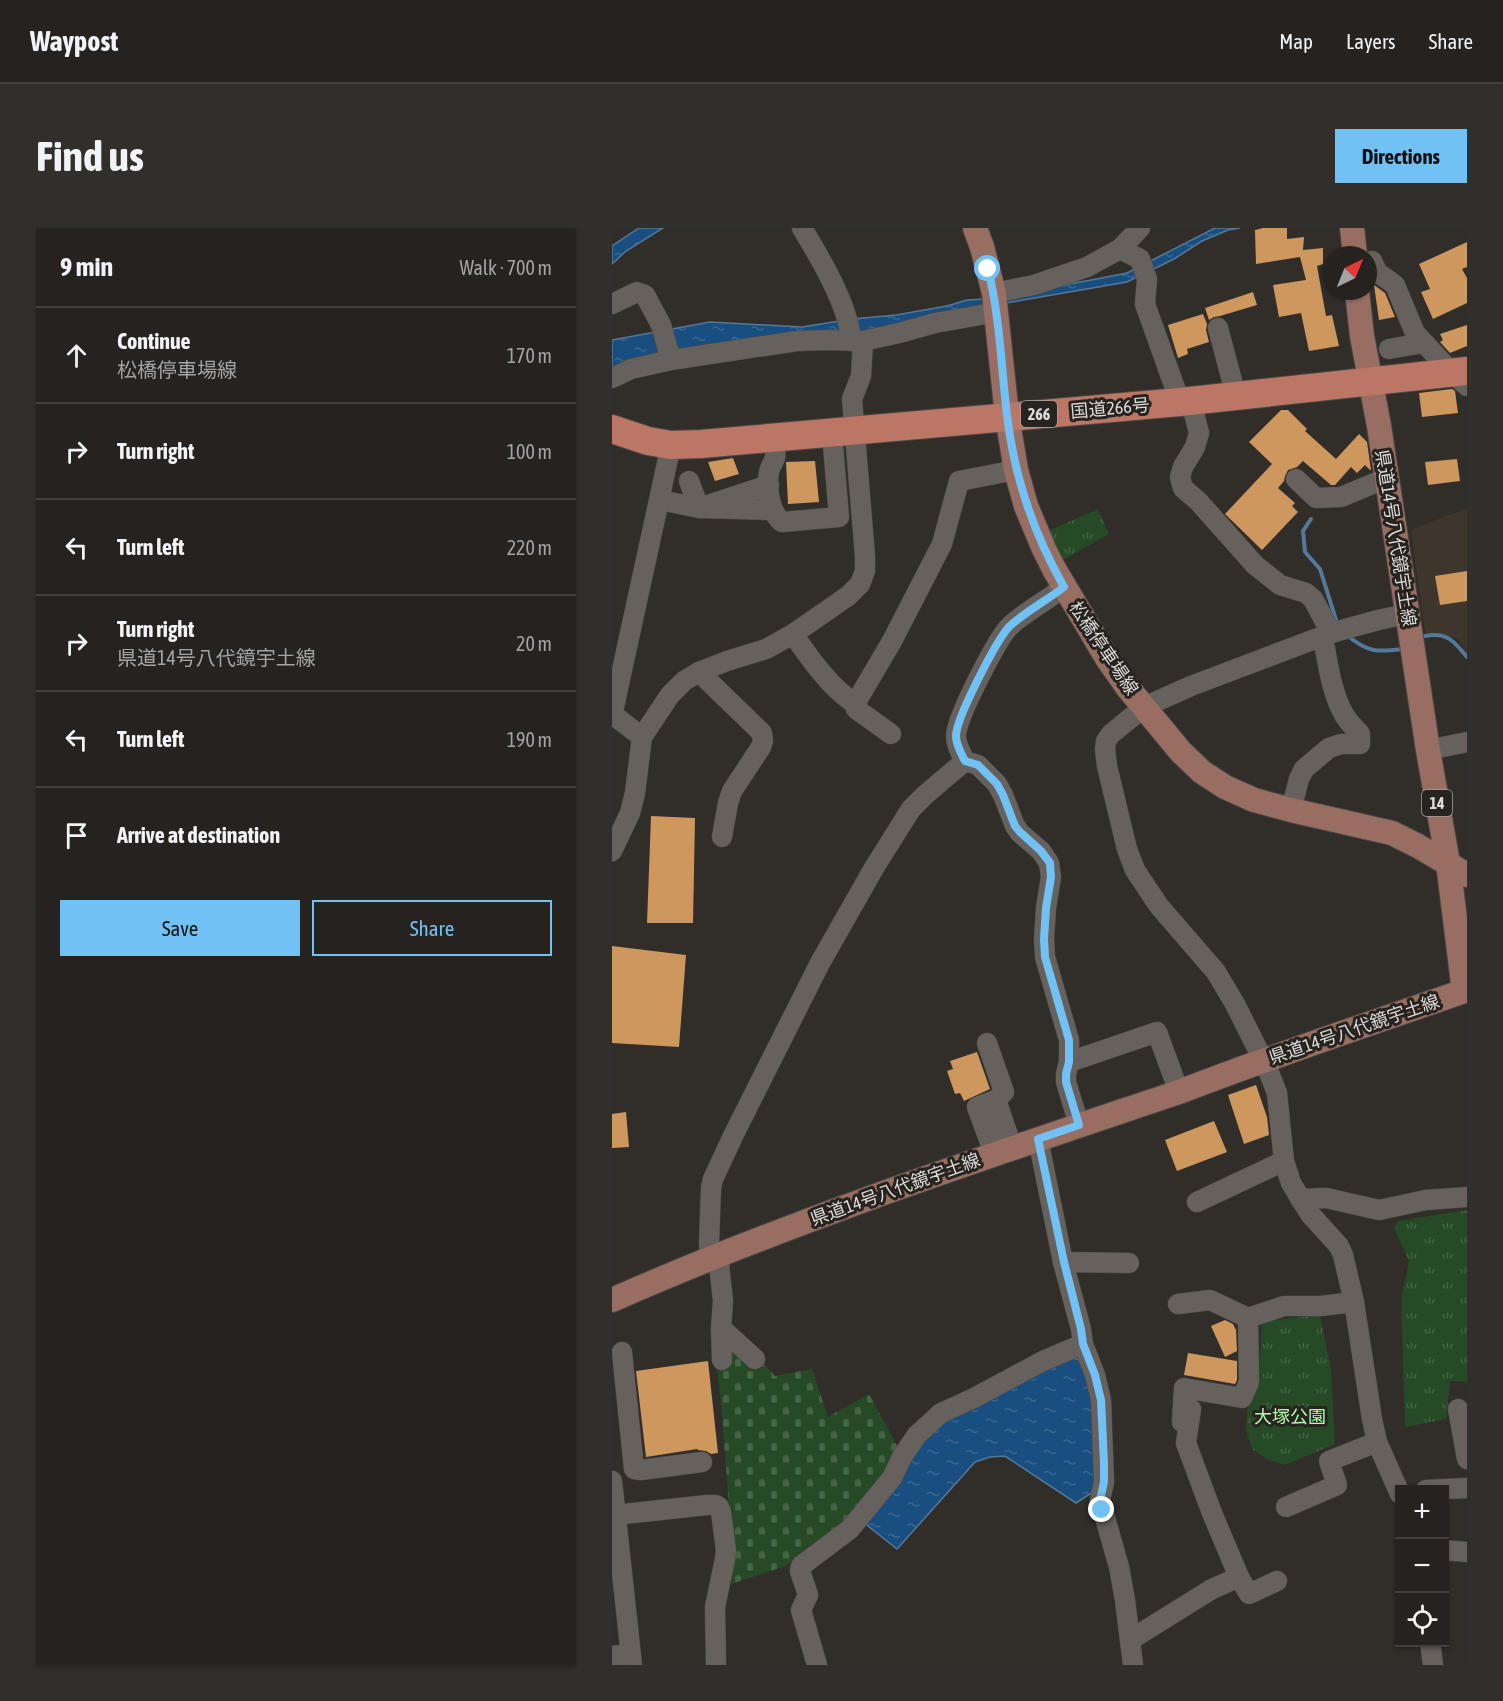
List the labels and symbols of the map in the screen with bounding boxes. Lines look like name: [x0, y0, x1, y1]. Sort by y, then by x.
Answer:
north arrow: [1323, 246, 1377, 300]
route start: [974, 255, 1000, 281]
street label: 国道266号: [1070, 394, 1150, 422]
road number: 266: [1021, 401, 1057, 427]
street label: 県道14号八代鏡宇土線: [1372, 448, 1420, 628]
street label: 松橋停車場線: [1065, 597, 1143, 699]
road number: 14: [1422, 790, 1452, 816]
street label: 県道14号八代鏡宇土線: [1266, 990, 1442, 1068]
street label: 県道14号八代鏡宇土線: [807, 1149, 983, 1229]
park label: 大塚公園: [1254, 1406, 1326, 1427]
route end: [1088, 1496, 1114, 1522]

